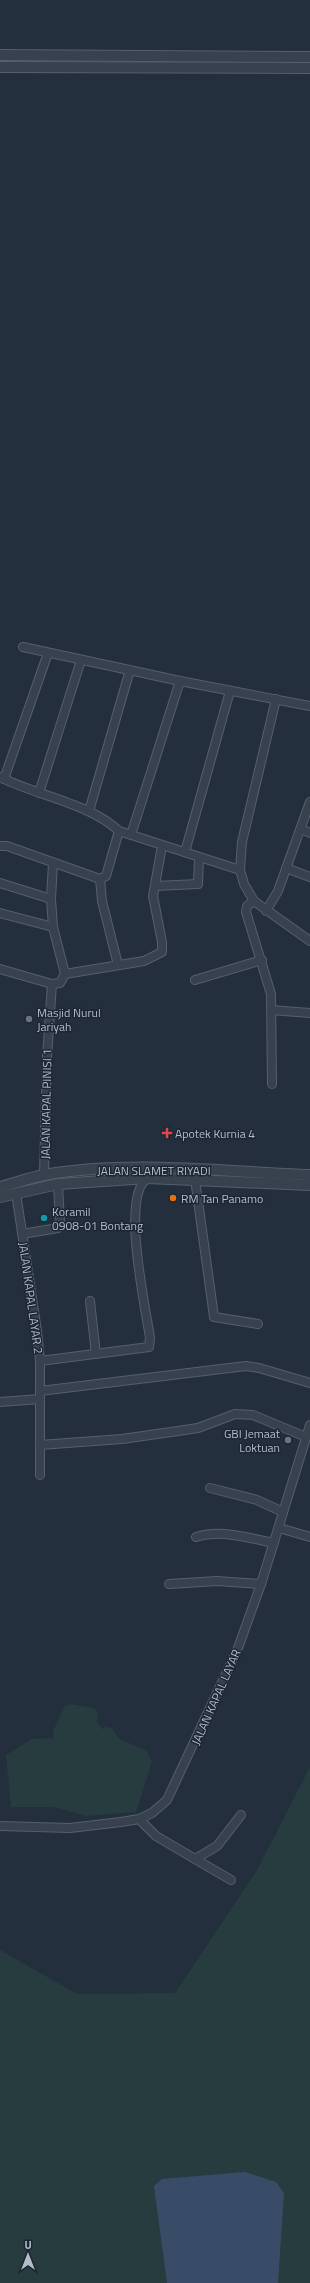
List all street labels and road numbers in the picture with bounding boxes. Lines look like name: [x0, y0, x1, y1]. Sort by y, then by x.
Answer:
street label: JALAN KAPAL PINISI 1: [36, 1049, 56, 1159]
street label: JALAN SLAMET RIYADI: [97, 1161, 211, 1180]
street label: JALAN KAPAL LAYAR 2: [14, 1241, 48, 1355]
street label: JALAN KAPAL LAYAR: [186, 1646, 246, 1748]

